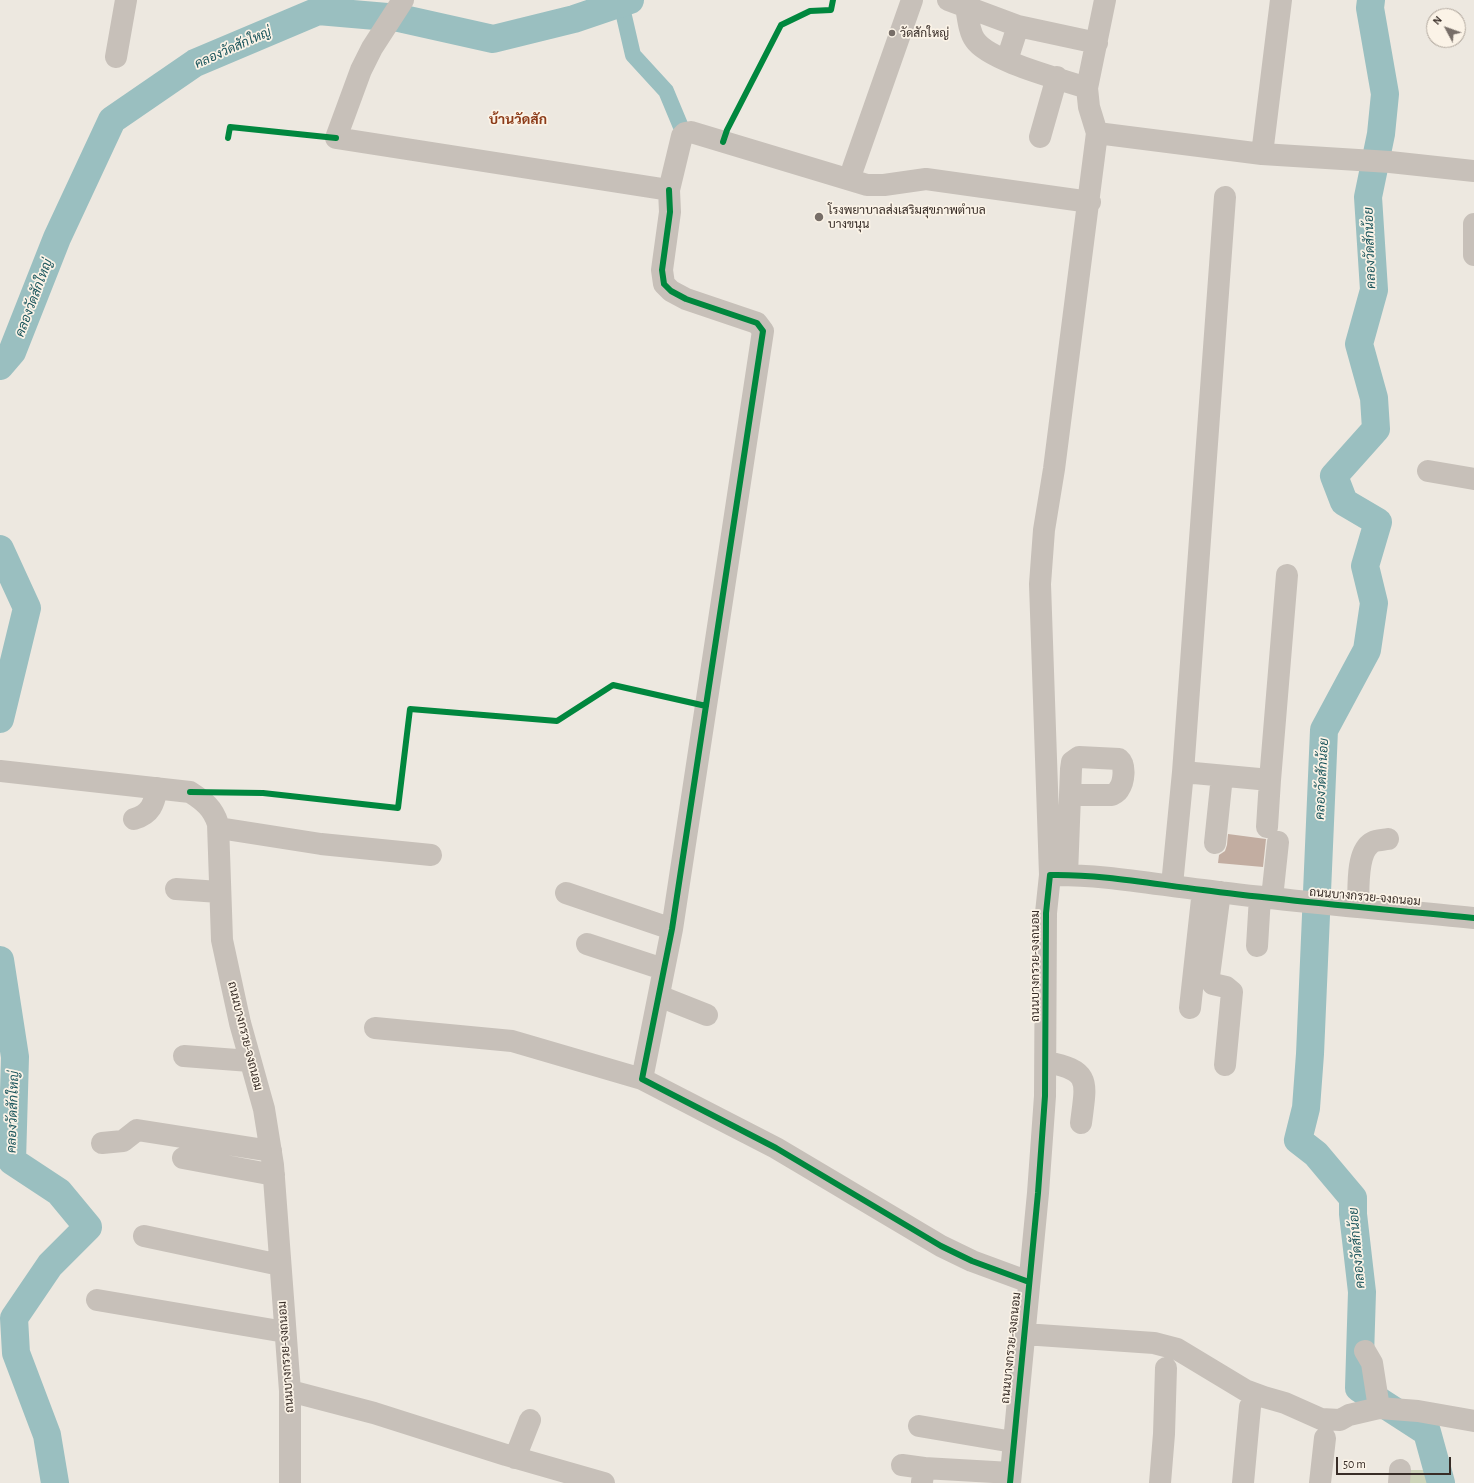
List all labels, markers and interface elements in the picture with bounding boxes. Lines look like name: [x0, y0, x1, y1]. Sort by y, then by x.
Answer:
north arrow: [1426, 8, 1466, 48]
text: N: [1431, 14, 1444, 27]
water label: คลองวัดสักใหญ่: [192, 24, 274, 72]
place label: วัดสักใหญ่: [900, 26, 949, 40]
marker: วัดสักใหญ่: [887, 28, 897, 38]
district label: บ้านวัดสัก: [489, 112, 547, 128]
place label: โรงพยาบาลส่งเสริมสุขภาพตำบล บางขนุน: [828, 203, 986, 231]
water label: คลองวัดสักน้อย: [1361, 207, 1379, 289]
marker: โรงพยาบาลส่งเสริมสุขภาพตำบล บางขนุน: [813, 211, 825, 223]
water label: คลองวัดสักใหญ่: [12, 257, 56, 339]
water label: คลองวัดสักน้อย: [1312, 738, 1332, 820]
street label: ถนนบางกรวย-จงถนอม: [1309, 885, 1421, 909]
street label: ถนนบางกรวย-จงถนอม: [1028, 910, 1042, 1022]
street label: ถนนบางกรวย-จงถนอม: [224, 980, 266, 1092]
water label: คลองวัดสักใหญ่: [4, 1071, 22, 1153]
water label: คลองวัดสักน้อย: [1346, 1207, 1368, 1289]
street label: ถนนบางกรวย-จงถนอม: [998, 1292, 1024, 1404]
street label: ถนนบางกรวย-จงถนอม: [275, 1301, 297, 1413]
scale bar: [1338, 1449, 1453, 1475]
text: 50 m: [1343, 1458, 1366, 1470]

